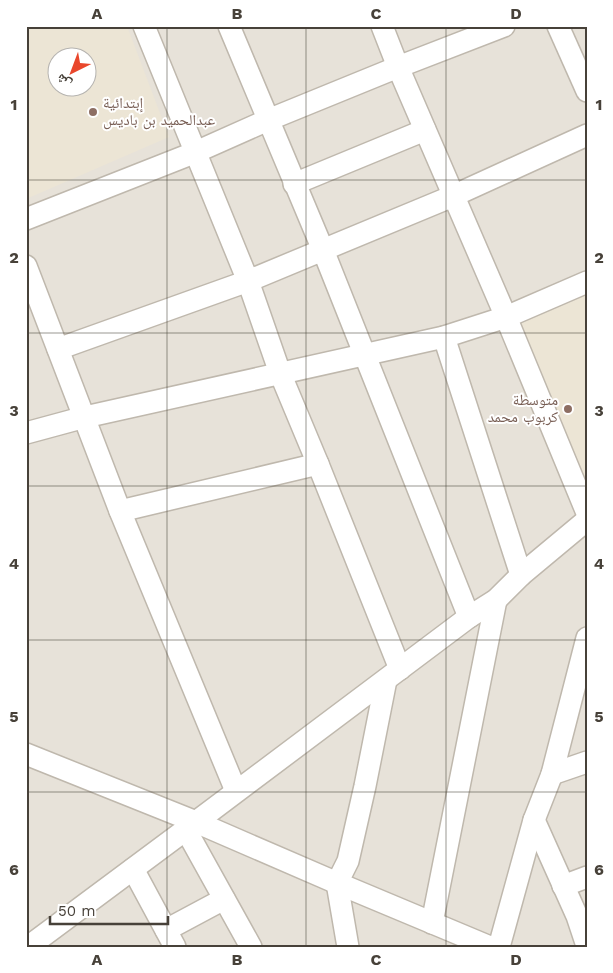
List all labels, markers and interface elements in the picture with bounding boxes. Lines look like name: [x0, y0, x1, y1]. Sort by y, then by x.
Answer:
text: A: [92, 4, 103, 23]
text: B: [232, 4, 243, 23]
text: C: [371, 4, 382, 23]
text: D: [510, 4, 522, 23]
north arrow: [48, 48, 98, 98]
text: ش: [52, 70, 75, 93]
place label: إبتدائية عبدالحميد بن باديس: [103, 94, 216, 130]
text: 1: [11, 95, 17, 114]
text: 1: [596, 95, 602, 114]
marker: إبتدائية عبدالحميد بن باديس: [87, 106, 99, 118]
text: 2: [9, 248, 19, 267]
text: 2: [594, 248, 604, 267]
place label: متوسطة كربوب محمد: [488, 391, 558, 426]
text: 3: [9, 401, 19, 420]
text: 3: [594, 401, 604, 420]
marker: متوسطة كربوب محمد: [562, 403, 574, 415]
text: 4: [9, 554, 19, 573]
text: 4: [594, 554, 604, 573]
text: 5: [9, 707, 19, 726]
text: 5: [594, 707, 604, 726]
text: 6: [9, 860, 19, 879]
text: 6: [594, 860, 604, 879]
scale bar: [50, 893, 168, 925]
text: 50 m: [58, 902, 95, 920]
text: A: [92, 950, 103, 969]
text: B: [232, 950, 243, 969]
text: C: [371, 950, 382, 969]
text: D: [510, 950, 522, 969]

